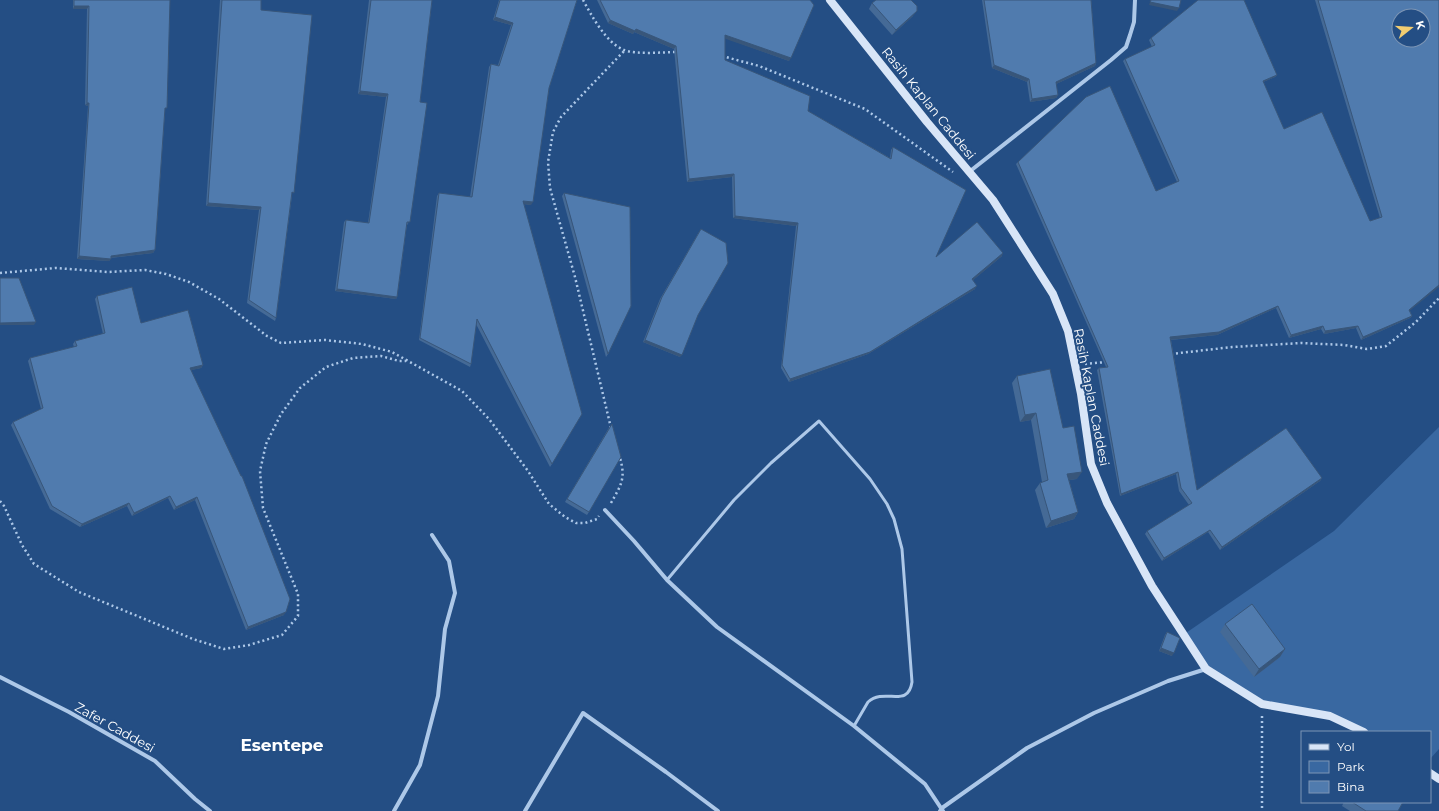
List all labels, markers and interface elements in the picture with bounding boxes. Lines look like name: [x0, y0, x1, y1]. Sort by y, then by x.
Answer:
north arrow: [1391, 8, 1431, 48]
text: K: [1413, 19, 1429, 32]
street label: Rasih Kaplan Caddesi: [879, 44, 979, 162]
street label: Rasih Kaplan Caddesi: [1071, 327, 1113, 467]
street label: Zafer Caddesi: [72, 698, 158, 756]
legend: [1301, 731, 1431, 803]
district label: Esentepe: [240, 735, 324, 755]
text: Yol: [1337, 739, 1355, 754]
text: Park: [1337, 759, 1365, 774]
text: Bina: [1337, 779, 1364, 794]

